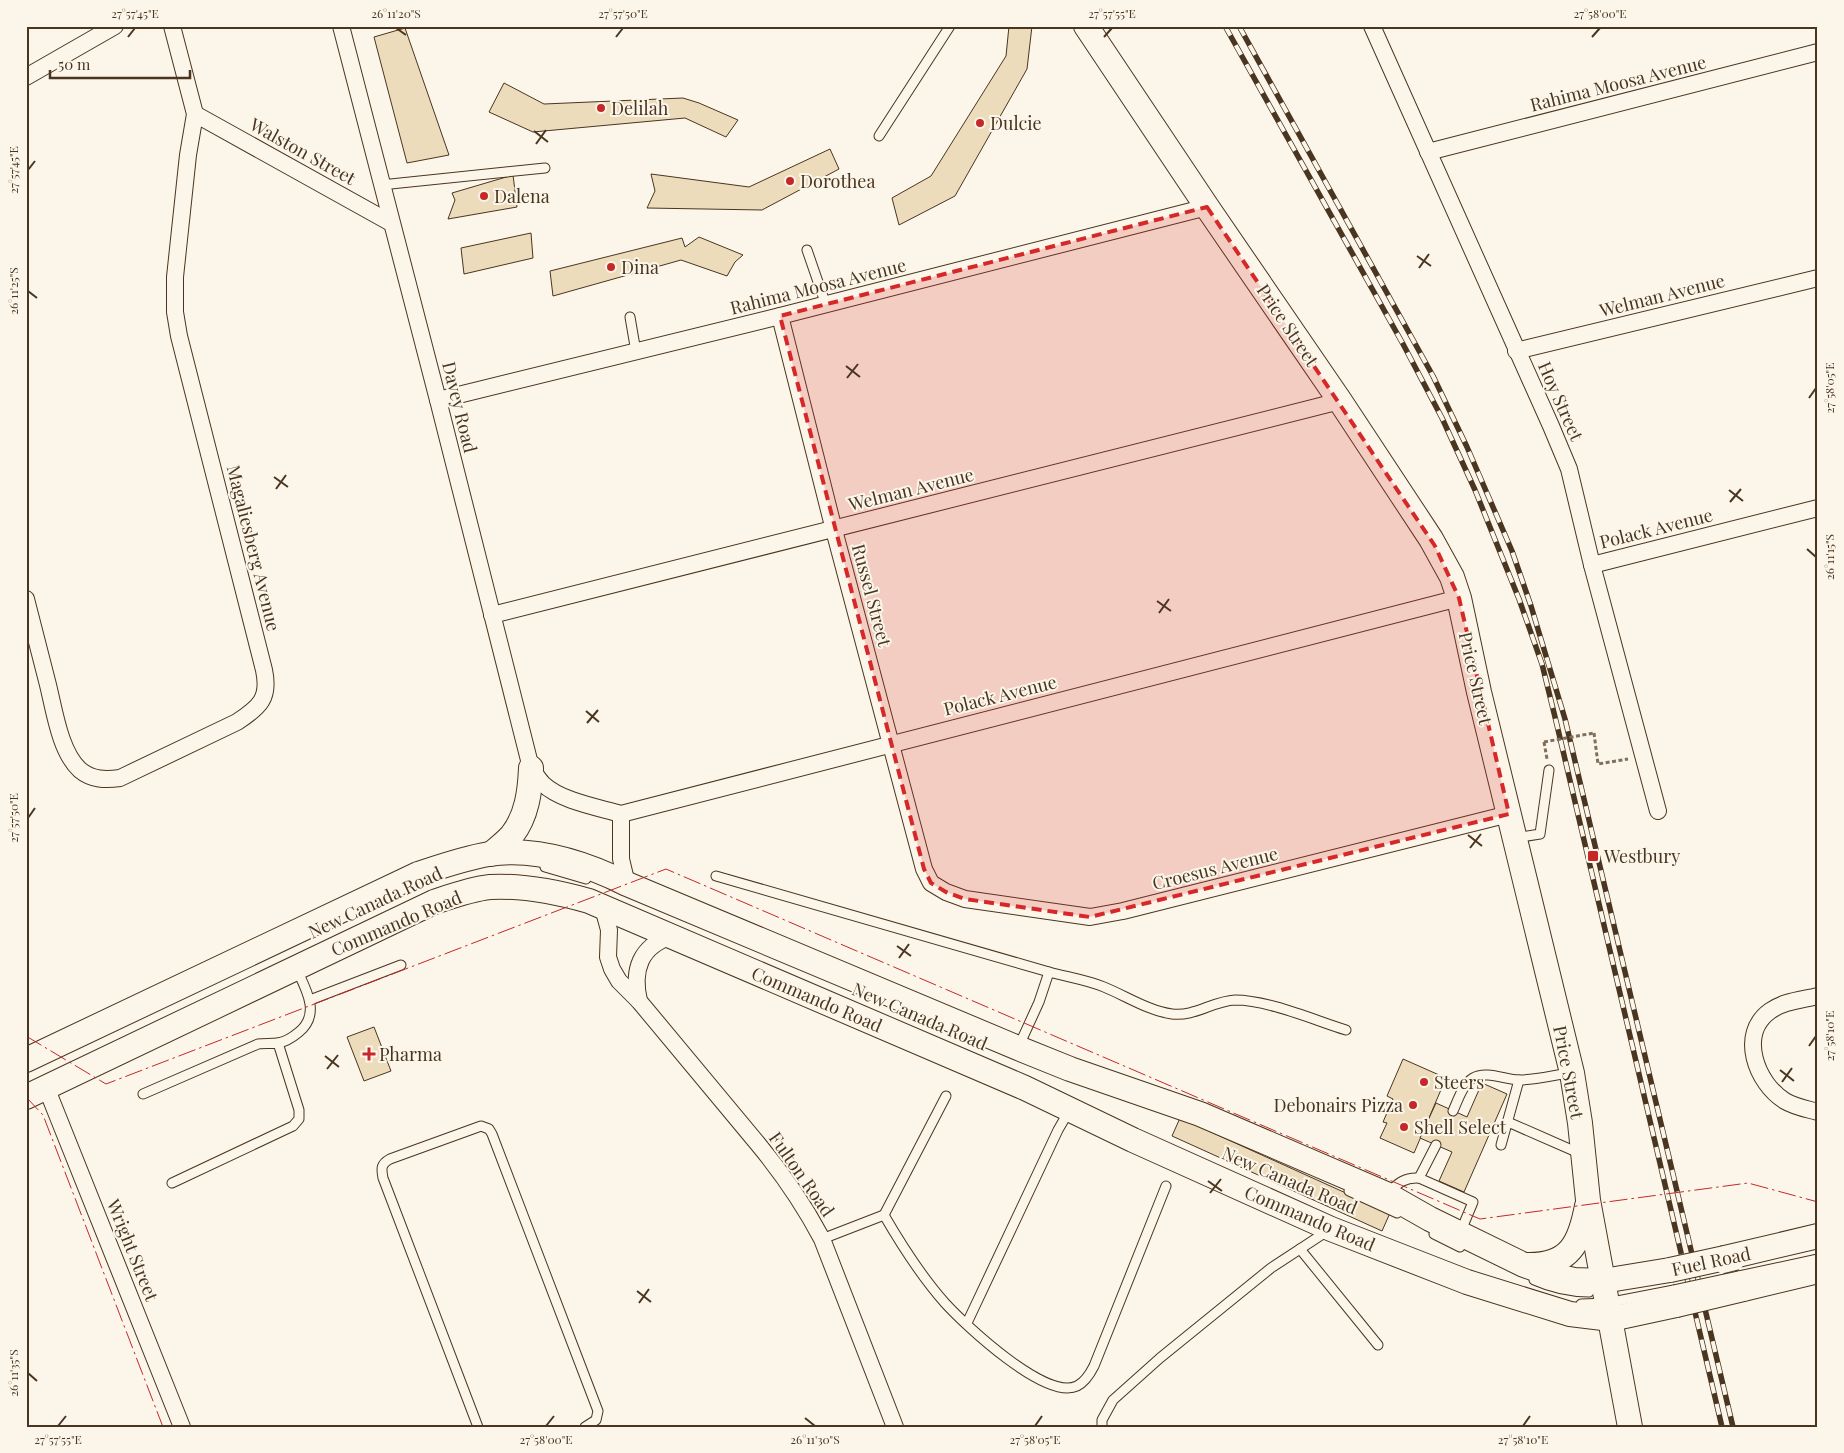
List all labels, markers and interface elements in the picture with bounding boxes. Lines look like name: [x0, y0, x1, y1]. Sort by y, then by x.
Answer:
text: 27°57'45"E: [111, 5, 159, 21]
text: 26°11'20"S: [371, 5, 421, 21]
text: 27°57'50"E: [598, 5, 648, 21]
text: 27°57'55"E: [1088, 5, 1136, 21]
text: 27°58'00"E: [1573, 5, 1627, 21]
scale bar: [50, 48, 190, 80]
street label: Rahima Moosa Avenue: [1527, 49, 1709, 117]
text: 50 m: [58, 54, 91, 74]
place label: Delilah: [611, 96, 669, 120]
marker: Delilah: [595, 102, 607, 114]
place label: Dulcie: [990, 111, 1042, 135]
street label: Walston Street: [245, 112, 361, 190]
marker: Dulcie: [974, 117, 986, 129]
text: 27°57'45"E: [5, 146, 21, 194]
place label: Dorothea: [800, 169, 875, 193]
marker: Dorothea: [784, 175, 796, 187]
place label: Dalena: [494, 184, 550, 208]
marker: Dalena: [478, 190, 490, 202]
street label: Rahima Moosa Avenue: [727, 252, 909, 320]
place label: Dina: [621, 255, 659, 279]
marker: Dina: [605, 261, 617, 273]
text: 26°11'25"S: [5, 267, 21, 315]
street label: Welman Avenue: [1596, 268, 1727, 322]
street label: Price Street: [1252, 279, 1325, 371]
street label: Hoy Street: [1533, 358, 1589, 445]
street label: Davey Road: [437, 359, 483, 456]
text: 27°58'05"E: [1821, 363, 1837, 413]
street label: Magaliesberg Avenue: [222, 462, 286, 634]
street label: Welman Avenue: [845, 462, 976, 516]
street label: Polack Avenue: [1597, 502, 1715, 554]
text: 26°11'15"S: [1821, 534, 1837, 580]
street label: Russel Street: [847, 541, 897, 650]
street label: Price Street: [1454, 629, 1498, 727]
street label: Polack Avenue: [941, 669, 1059, 721]
text: 27°57'50"E: [5, 793, 21, 843]
street label: Croesus Avenue: [1150, 841, 1280, 895]
place label: Westbury: [1603, 844, 1680, 868]
marker: Westbury: [1586, 849, 1600, 863]
street label: New Canada Road: [304, 860, 446, 944]
street label: Commando Road: [327, 884, 465, 961]
street label: Commando Road: [748, 961, 886, 1038]
street label: New Canada Road: [849, 977, 992, 1056]
text: 27°58'10"E: [1821, 1011, 1837, 1061]
street label: Price Street: [1548, 1023, 1590, 1121]
place label: Pharma: [379, 1042, 442, 1066]
marker: Pharma: [363, 1048, 375, 1060]
place label: Steers: [1434, 1070, 1484, 1094]
marker: Steers: [1418, 1076, 1430, 1088]
place label: Debonairs Pizza: [1273, 1093, 1403, 1117]
marker: Debonairs Pizza: [1407, 1099, 1419, 1111]
place label: Shell Select: [1414, 1115, 1507, 1139]
marker: Shell Select: [1398, 1121, 1410, 1133]
street label: Fulton Road: [764, 1127, 840, 1222]
street label: New Canada Road: [1219, 1141, 1362, 1220]
street label: Commando Road: [1241, 1180, 1379, 1257]
street label: Wright Street: [101, 1195, 165, 1305]
street label: Fuel Road: [1669, 1241, 1753, 1281]
text: 26°11'35"S: [5, 1349, 21, 1397]
text: 27°57'55"E: [34, 1431, 82, 1447]
text: 27°58'00"E: [519, 1431, 573, 1447]
text: 26°11'30"S: [790, 1431, 840, 1447]
text: 27°58'05"E: [1010, 1431, 1060, 1447]
text: 27°58'10"E: [1498, 1431, 1548, 1447]

